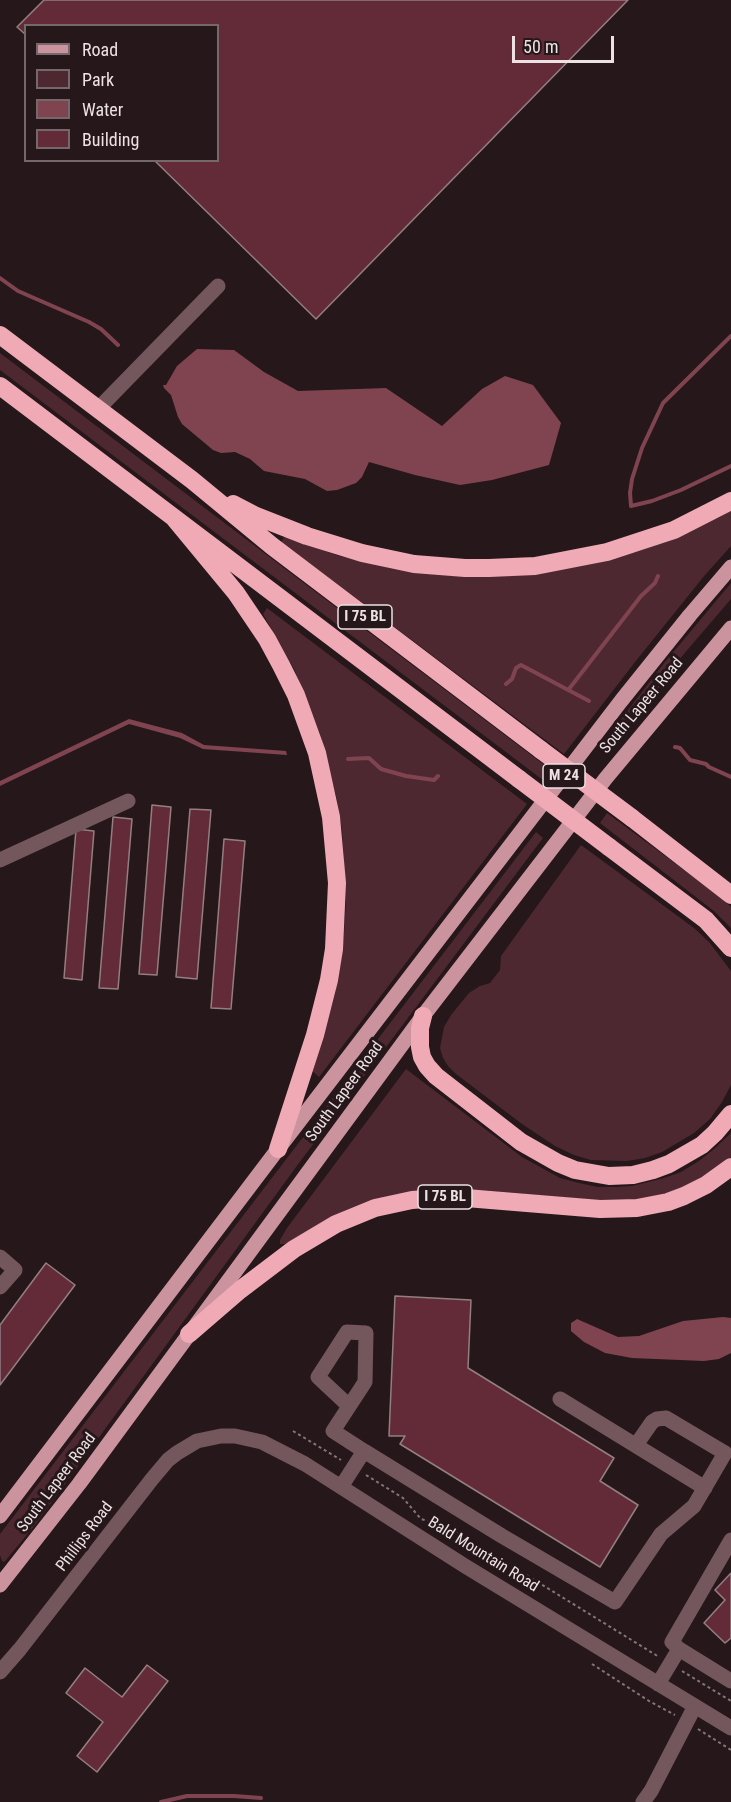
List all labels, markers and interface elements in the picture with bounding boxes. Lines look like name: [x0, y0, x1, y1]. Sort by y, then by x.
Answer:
legend: [24, 24, 219, 162]
scale bar: [515, 24, 617, 62]
text: 50 m: [523, 36, 558, 57]
text: Road: [82, 39, 118, 60]
text: Park: [82, 69, 114, 90]
text: Water: [82, 99, 123, 120]
text: Building: [82, 129, 139, 150]
road number: I 75 BL: [338, 605, 392, 629]
street label: South Lapeer Road: [596, 654, 688, 758]
road number: M 24: [543, 764, 585, 788]
street label: South Lapeer Road: [302, 1038, 388, 1146]
road number: I 75 BL: [418, 1185, 472, 1209]
street label: South Lapeer Road: [14, 1430, 100, 1536]
street label: Phillips Road: [53, 1498, 117, 1576]
street label: Bald Mountain Road: [424, 1513, 542, 1597]

